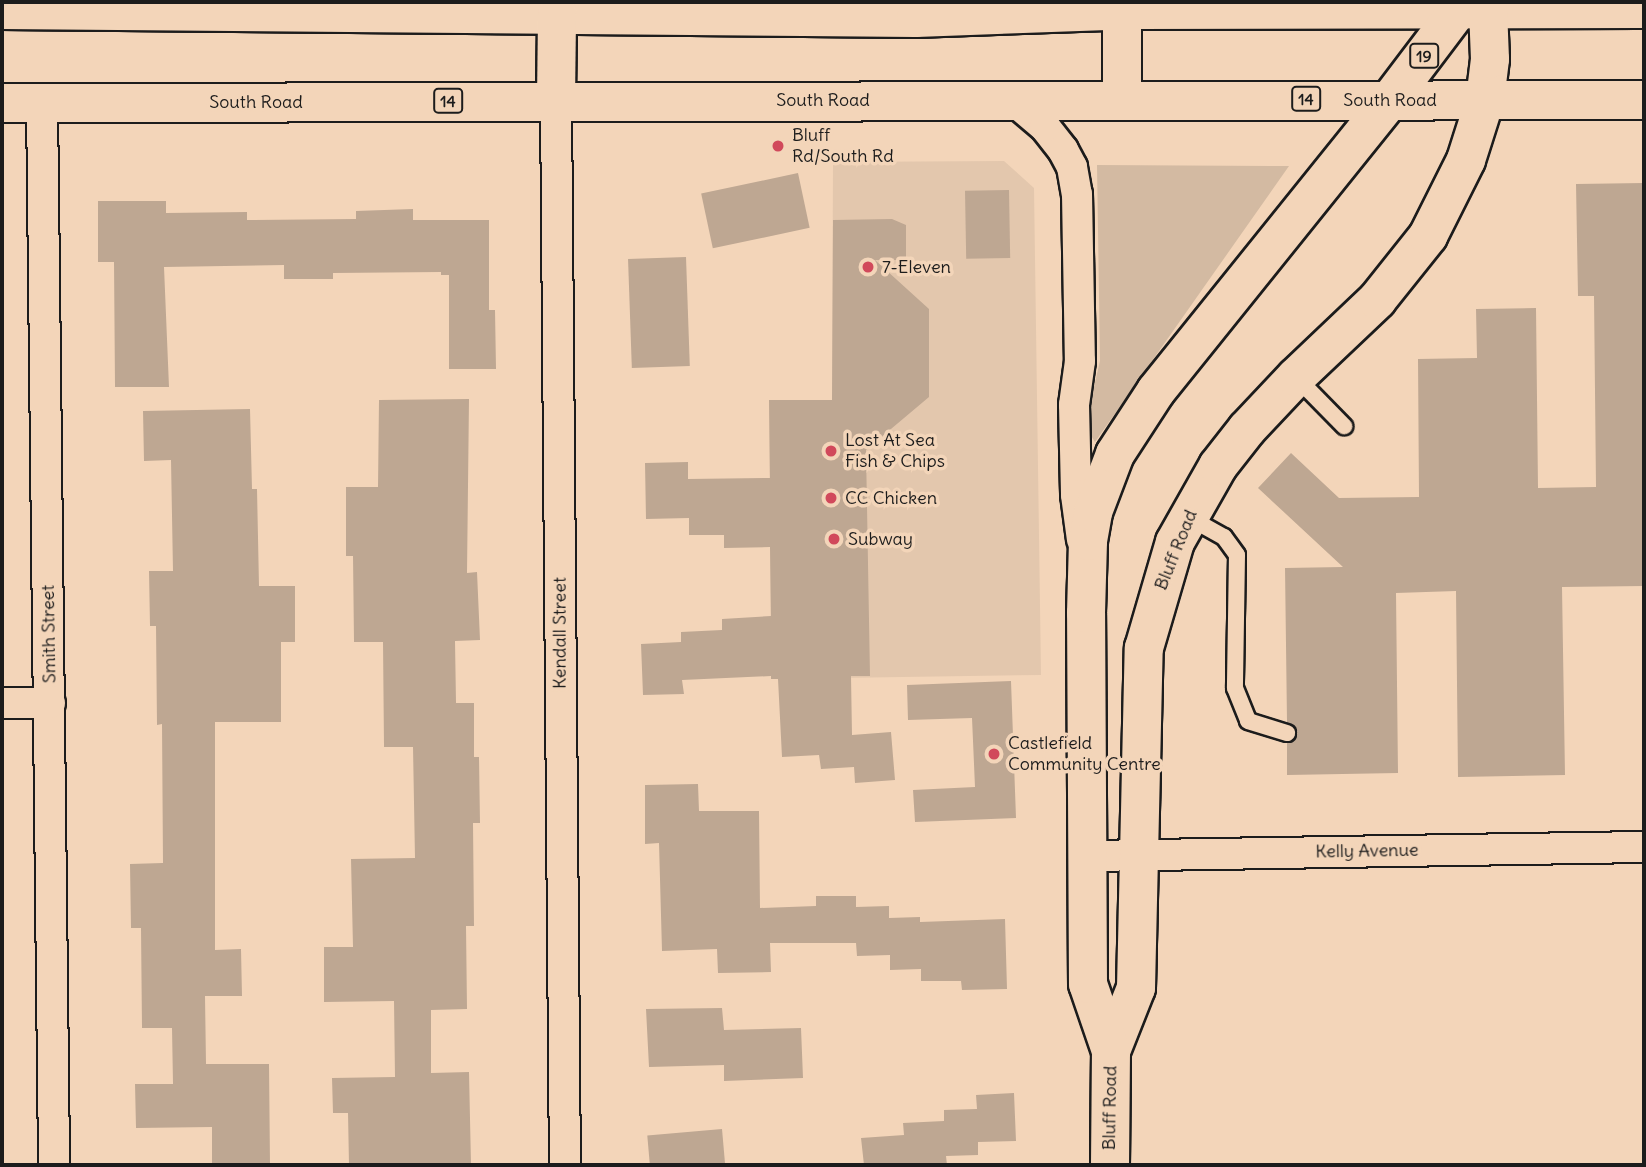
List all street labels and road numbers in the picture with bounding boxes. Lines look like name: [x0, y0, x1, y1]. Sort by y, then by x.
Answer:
road number: 19: [1408, 44, 1440, 68]
road number: 14: [1290, 86, 1322, 111]
road number: 14: [432, 88, 464, 114]
street label: South Road: [776, 89, 870, 111]
street label: South Road: [1343, 89, 1437, 111]
street label: South Road: [209, 91, 303, 113]
street label: Bluff Road: [1150, 507, 1202, 593]
street label: Kendall Street: [549, 577, 571, 689]
street label: Smith Street: [37, 585, 61, 683]
street label: Kelly Avenue: [1315, 839, 1419, 863]
street label: Bluff Road: [1098, 1066, 1122, 1150]

